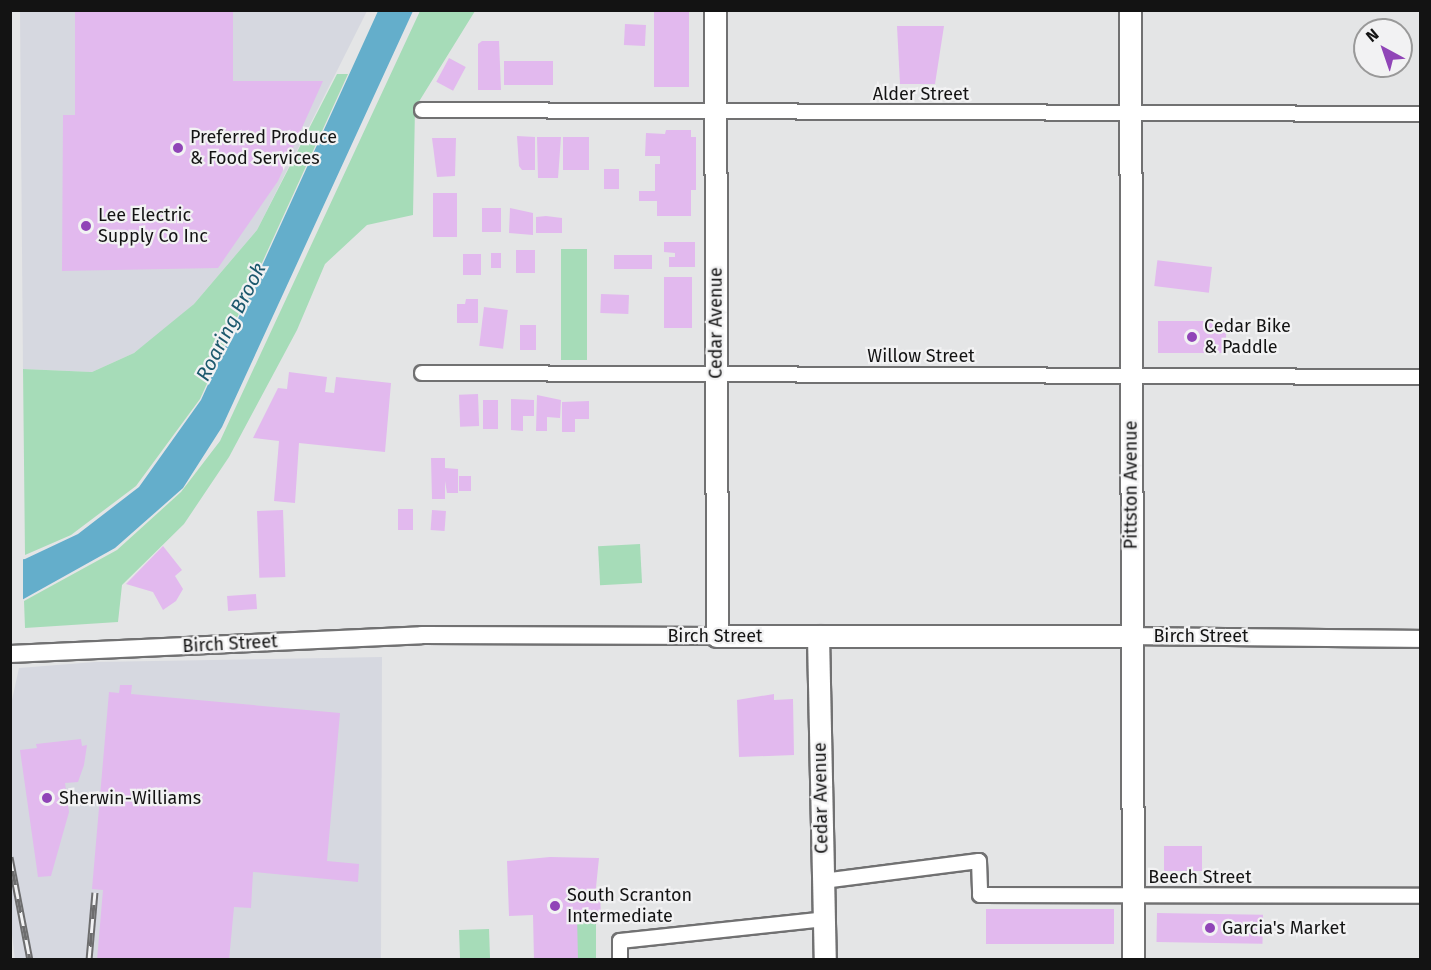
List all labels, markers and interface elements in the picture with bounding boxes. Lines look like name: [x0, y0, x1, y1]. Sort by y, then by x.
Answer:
north arrow: [1353, 18, 1413, 78]
text: N: [1362, 25, 1383, 46]
street label: Alder Street: [873, 83, 969, 105]
place label: Preferred Produce & Food Services: [190, 127, 337, 170]
marker: Preferred Produce & Food Services: [171, 141, 185, 155]
place label: Lee Electric Supply Co Inc: [98, 205, 208, 248]
marker: Lee Electric Supply Co Inc: [79, 219, 93, 233]
water label: Roaring Brook: [191, 259, 271, 385]
street label: Cedar Avenue: [705, 267, 727, 379]
place label: Cedar Bike & Paddle: [1204, 316, 1291, 358]
marker: Cedar Bike & Paddle: [1185, 330, 1199, 344]
street label: Willow Street: [867, 345, 975, 367]
street label: Pittston Avenue: [1120, 421, 1142, 549]
street label: Birch Street: [667, 625, 763, 647]
street label: Birch Street: [1153, 625, 1249, 647]
street label: Birch Street: [182, 631, 278, 657]
street label: Cedar Avenue: [809, 742, 833, 854]
place label: Sherwin-Williams: [59, 787, 201, 809]
marker: Sherwin-Williams: [40, 791, 54, 805]
street label: Beech Street: [1148, 866, 1252, 888]
place label: South Scranton Intermediate: [567, 885, 692, 928]
marker: South Scranton Intermediate: [548, 899, 562, 913]
place label: Garcia's Market: [1222, 917, 1346, 939]
marker: Garcia's Market: [1203, 921, 1217, 935]

